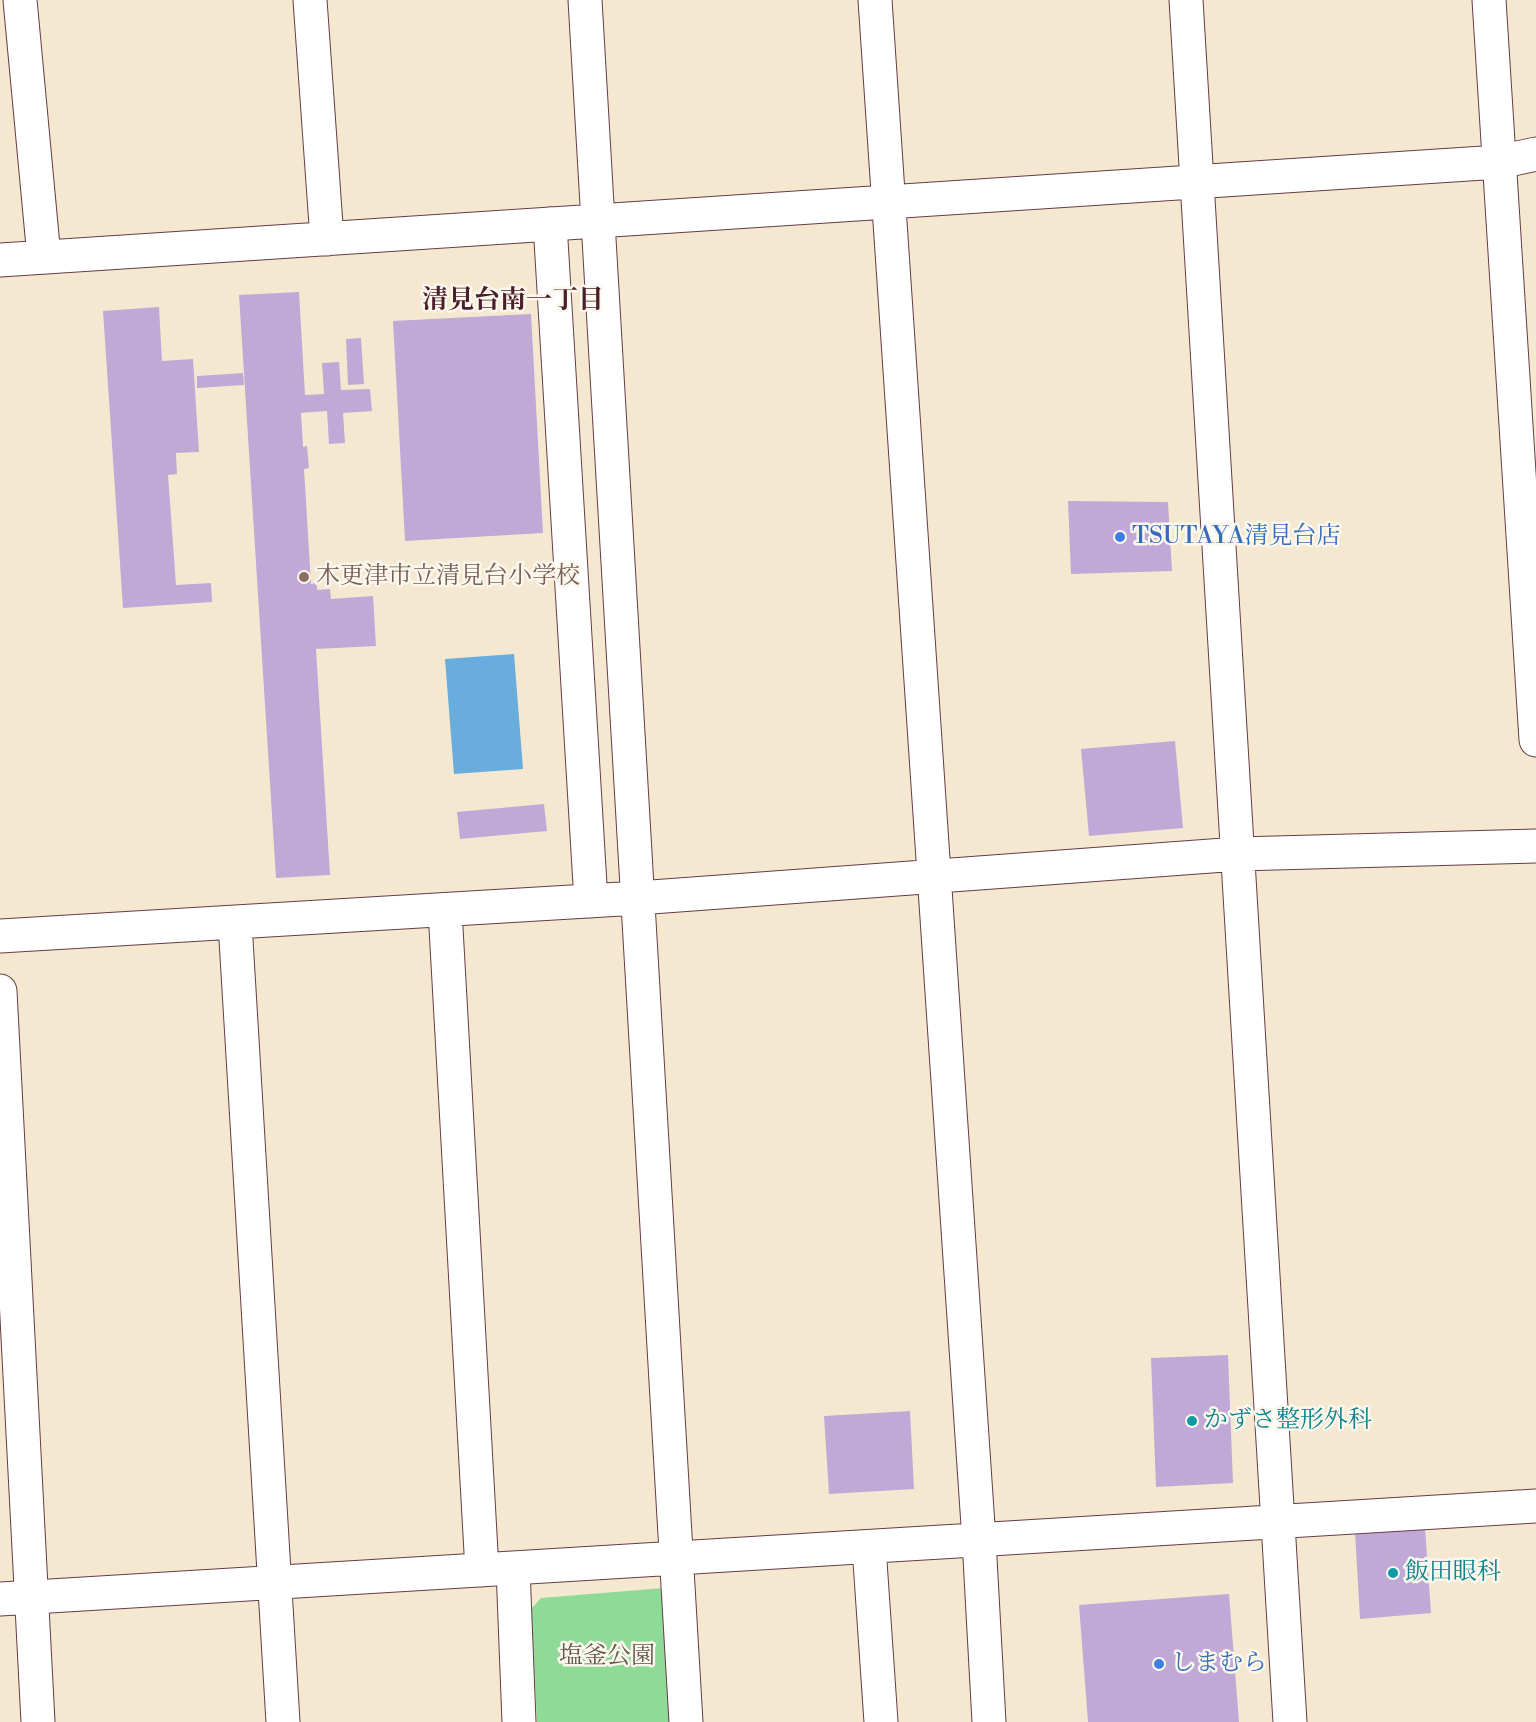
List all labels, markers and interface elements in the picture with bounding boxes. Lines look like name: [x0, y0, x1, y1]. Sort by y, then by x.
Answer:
district label: 清見台南一丁目: [422, 286, 604, 318]
place label: TSUTAYA清見台店: [1132, 523, 1341, 551]
marker: TSUTAYA清見台店: [1113, 530, 1127, 544]
place label: 木更津市立清見台小学校: [316, 563, 580, 591]
marker: 木更津市立清見台小学校: [297, 570, 311, 584]
place label: かずさ整形外科: [1204, 1407, 1372, 1435]
marker: かずさ整形外科: [1185, 1414, 1199, 1428]
place label: 飯田眼科: [1405, 1559, 1501, 1587]
marker: 飯田眼科: [1386, 1566, 1400, 1580]
park label: 塩釜公園: [559, 1643, 655, 1671]
place label: しまむら: [1171, 1650, 1267, 1678]
marker: しまむら: [1152, 1657, 1166, 1671]

